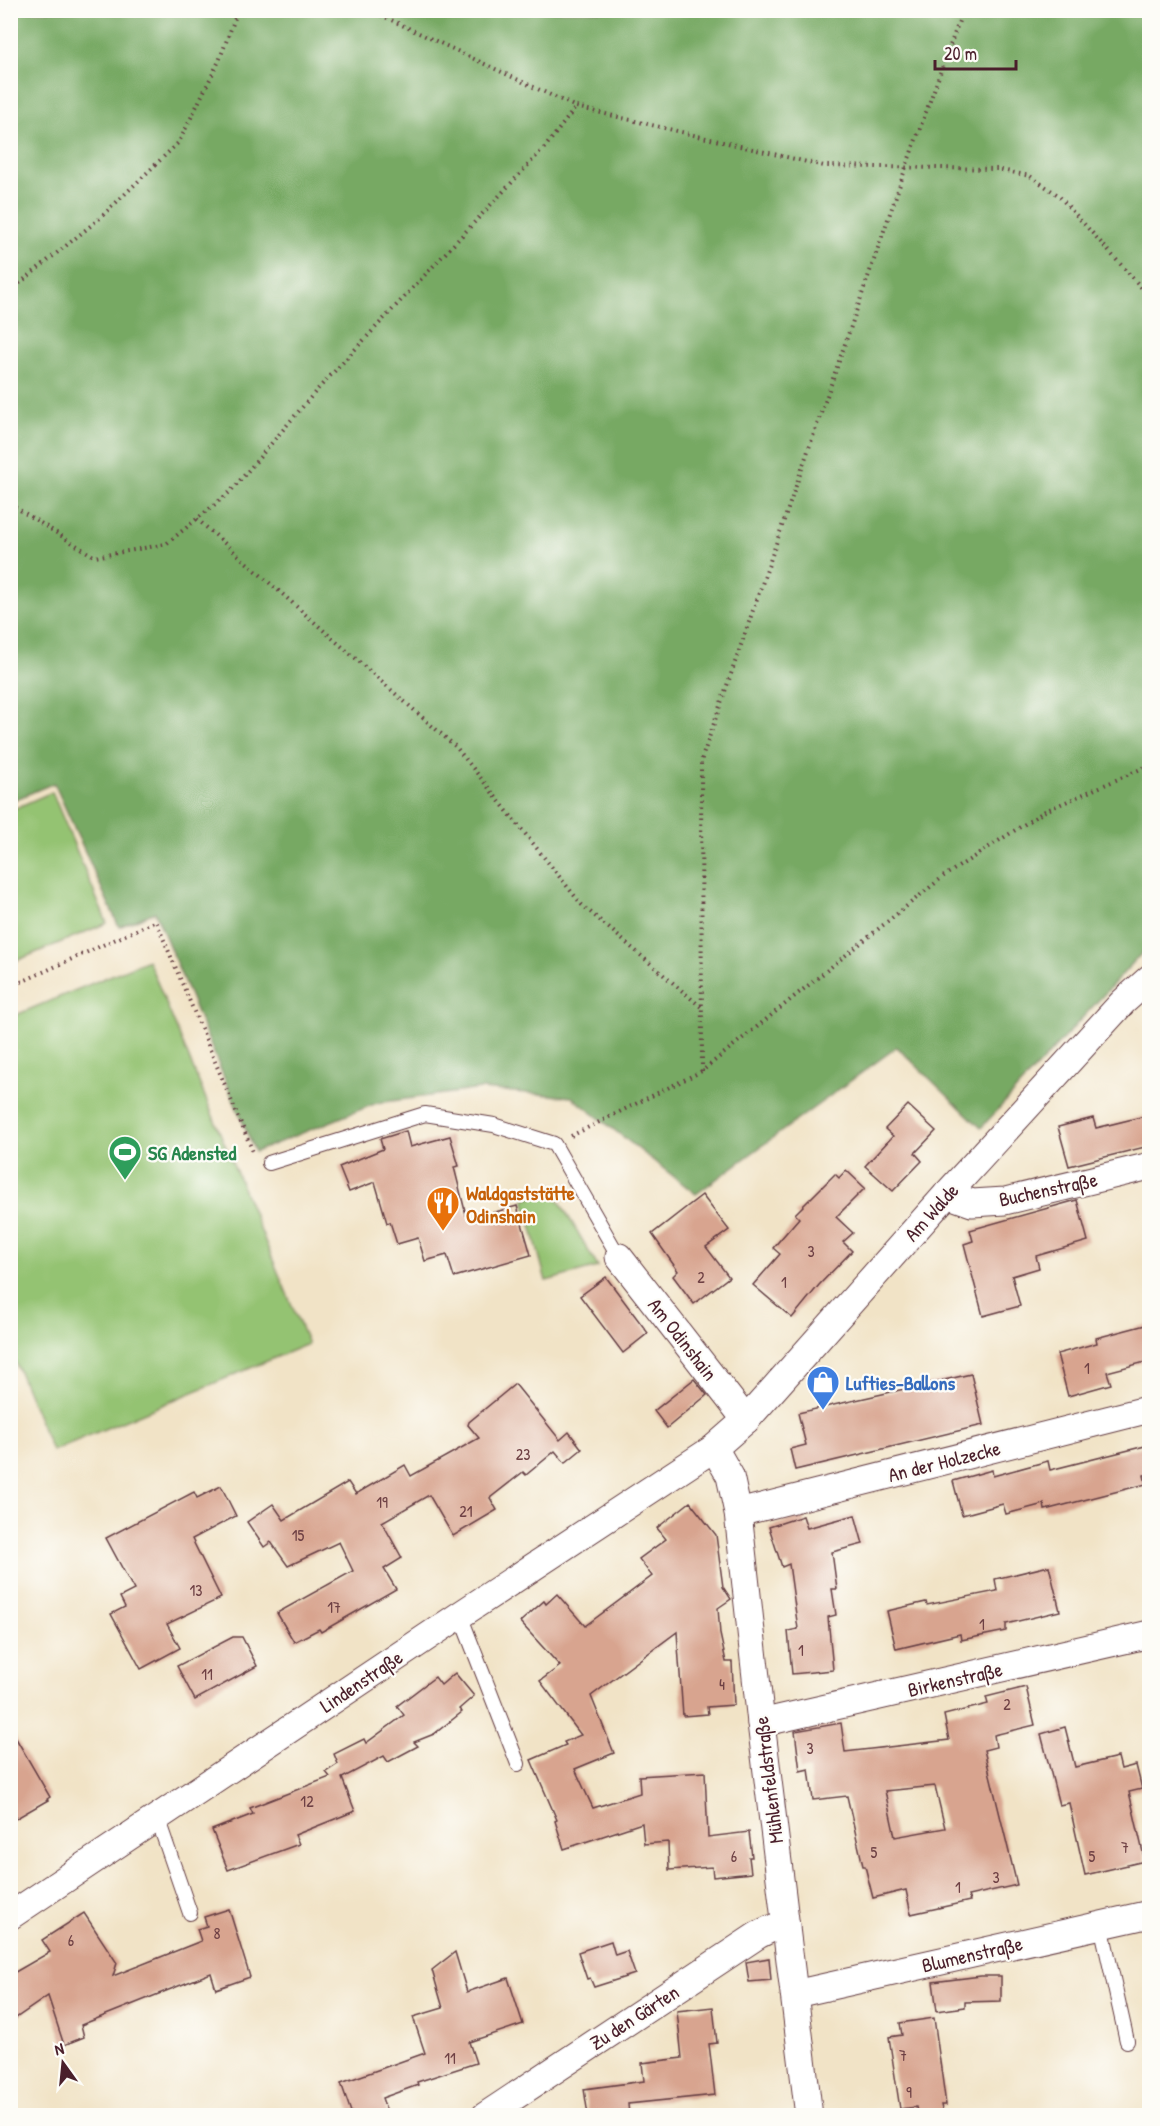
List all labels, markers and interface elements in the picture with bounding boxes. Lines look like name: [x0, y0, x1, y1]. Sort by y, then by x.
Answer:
scale bar: [935, 33, 1016, 71]
text: 20 m: [944, 41, 977, 66]
sports icon: SG Adensted: [107, 1134, 143, 1181]
place label: SG Adensted: [148, 1139, 236, 1166]
street label: Buchenstraße: [996, 1165, 1100, 1213]
street label: Am Walde: [898, 1177, 964, 1247]
place label: Waldgaststätte Odinshain: [466, 1179, 575, 1229]
restaurant icon: Waldgaststätte Odinshain: [425, 1185, 461, 1232]
house number: 3: [807, 1240, 815, 1262]
house number: 2: [697, 1266, 705, 1288]
house number: 1: [781, 1271, 787, 1293]
street label: Am Odinshain: [642, 1292, 724, 1386]
house number: 1: [1084, 1357, 1090, 1379]
shop icon: Lufties-Ballons: [805, 1364, 841, 1411]
place label: Lufties-Ballons: [846, 1369, 955, 1396]
street label: An der Holzecke: [885, 1434, 1003, 1488]
house number: 23: [516, 1443, 530, 1465]
house number: 19: [376, 1491, 388, 1513]
house number: 21: [459, 1500, 473, 1522]
house number: 15: [292, 1524, 305, 1546]
house number: 13: [190, 1579, 202, 1601]
house number: 17: [327, 1596, 341, 1618]
house number: 1: [979, 1613, 985, 1635]
house number: 1: [798, 1639, 804, 1661]
street label: Lindenstraße: [314, 1643, 408, 1719]
street label: Birkenstraße: [905, 1655, 1005, 1703]
house number: 11: [201, 1663, 213, 1685]
house number: 4: [719, 1673, 725, 1695]
house number: 2: [1003, 1693, 1011, 1715]
street label: Mühlenfeldstraße: [747, 1715, 789, 1845]
house number: 3: [806, 1737, 814, 1759]
house number: 12: [300, 1790, 314, 1812]
house number: 7: [1121, 1836, 1129, 1858]
house number: 5: [871, 1841, 878, 1863]
house number: 6: [731, 1845, 737, 1867]
house number: 5: [1089, 1845, 1096, 1867]
house number: 3: [992, 1866, 1000, 1888]
house number: 1: [955, 1876, 961, 1898]
house number: 8: [214, 1922, 221, 1944]
house number: 6: [68, 1929, 74, 1951]
street label: Blumenstraße: [919, 1929, 1025, 1979]
street label: Zu den Gärten: [584, 1978, 684, 2056]
north arrow: [33, 2033, 93, 2093]
text: N: [52, 2037, 67, 2060]
house number: 7: [899, 2044, 907, 2066]
house number: 11: [444, 2047, 456, 2069]
house number: 9: [906, 2081, 912, 2103]

